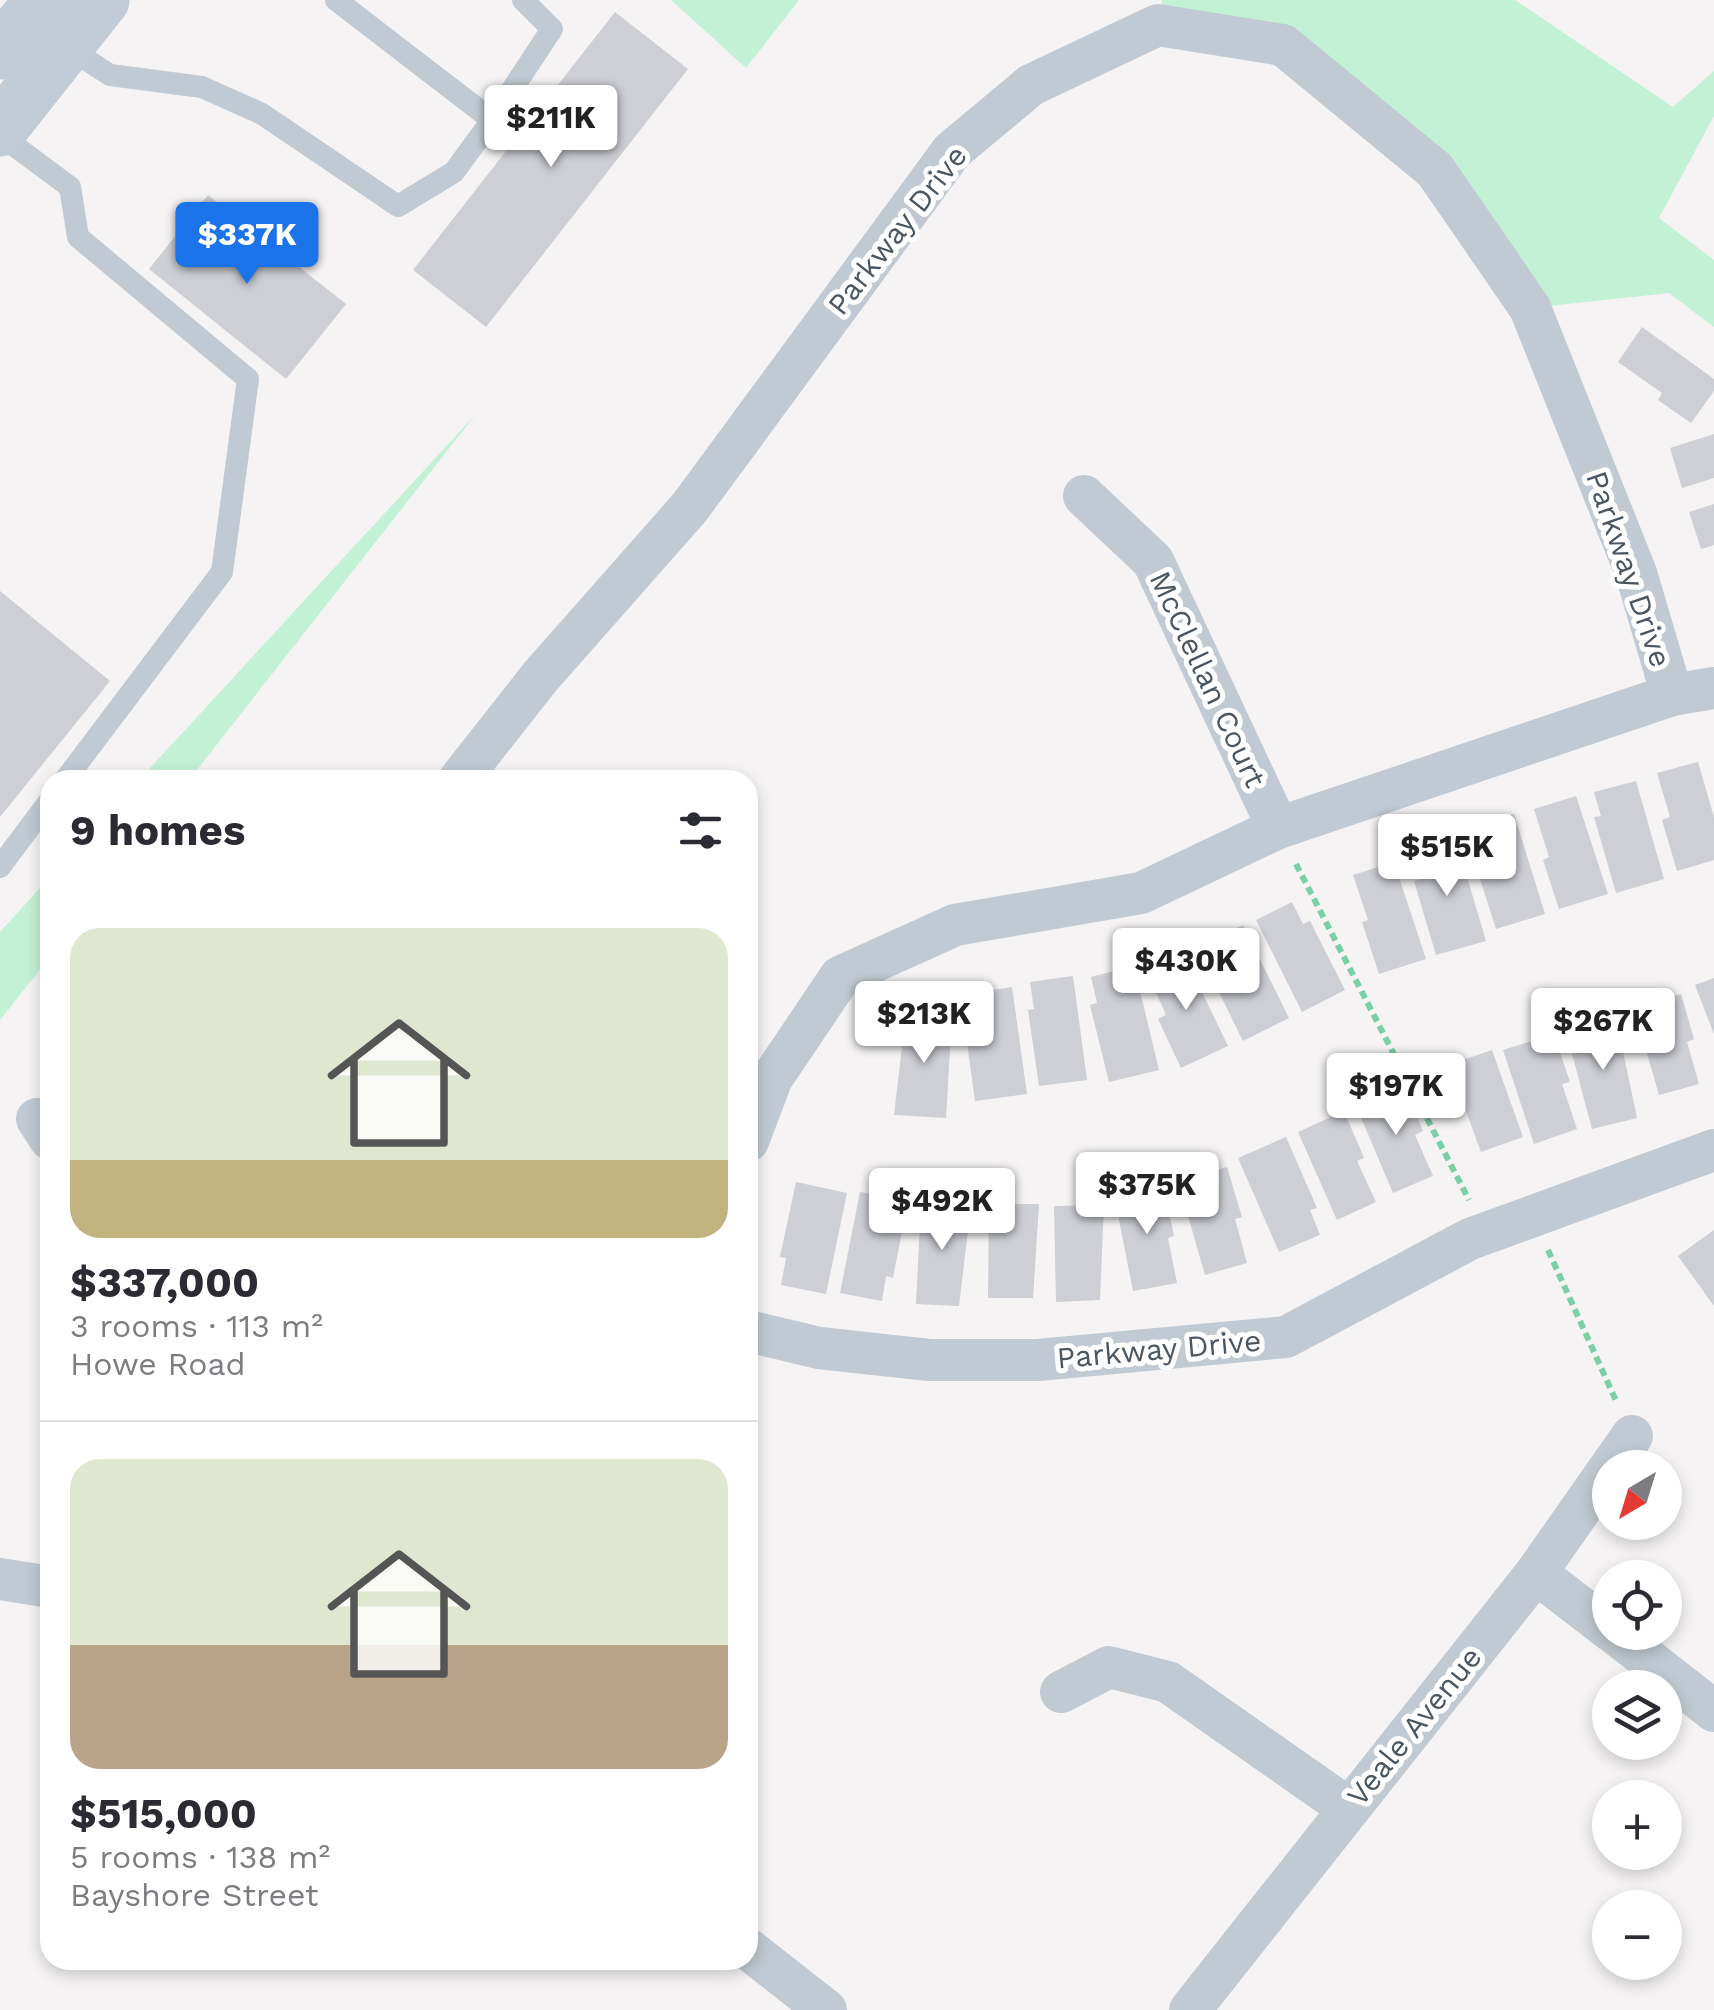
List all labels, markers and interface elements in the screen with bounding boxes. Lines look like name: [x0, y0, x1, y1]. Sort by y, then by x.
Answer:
pin: $211K: [481, 85, 621, 170]
text: $211K: [506, 98, 596, 136]
street label: Parkway Drive: [820, 138, 974, 322]
pin: $337K: [177, 202, 317, 287]
text: $337K: [197, 215, 297, 253]
street label: Parkway Drive: [1579, 466, 1679, 672]
street label: McClellan Court: [1143, 565, 1274, 793]
icon: filters: [673, 803, 728, 858]
text: 9 homes: [70, 806, 245, 855]
pin: $515K: [1377, 814, 1517, 899]
text: $515K: [1400, 827, 1494, 865]
pin: $430K: [1116, 928, 1256, 1013]
text: $430K: [1135, 941, 1237, 979]
pin: $213K: [854, 981, 994, 1066]
pin: $267K: [1533, 988, 1673, 1073]
icon: home: [309, 993, 489, 1173]
text: $213K: [877, 994, 971, 1032]
text: $267K: [1553, 1001, 1653, 1039]
pin: $197K: [1326, 1053, 1466, 1138]
text: $197K: [1349, 1066, 1443, 1104]
pin: $375K: [1077, 1152, 1217, 1237]
text: $375K: [1098, 1165, 1196, 1203]
pin: $492K: [872, 1168, 1012, 1253]
text: $492K: [891, 1181, 993, 1219]
text: $337,000: [70, 1258, 259, 1307]
text: 3 rooms · 113 m²: [70, 1307, 323, 1345]
street label: Parkway Drive: [1055, 1323, 1263, 1375]
text: Howe Road: [70, 1345, 246, 1383]
north arrow: [1592, 1450, 1682, 1540]
map controls: [1592, 1450, 1682, 1980]
icon: home: [309, 1524, 489, 1704]
button: locate: [1592, 1560, 1682, 1650]
street label: Veale Avenue: [1339, 1640, 1489, 1812]
button: layers: [1592, 1670, 1682, 1760]
button: +: [1592, 1780, 1682, 1870]
text: $515,000: [70, 1789, 257, 1838]
text: 5 rooms · 138 m²: [70, 1838, 330, 1876]
text: Bayshore Street: [70, 1876, 318, 1914]
button: −: [1592, 1890, 1682, 1980]

